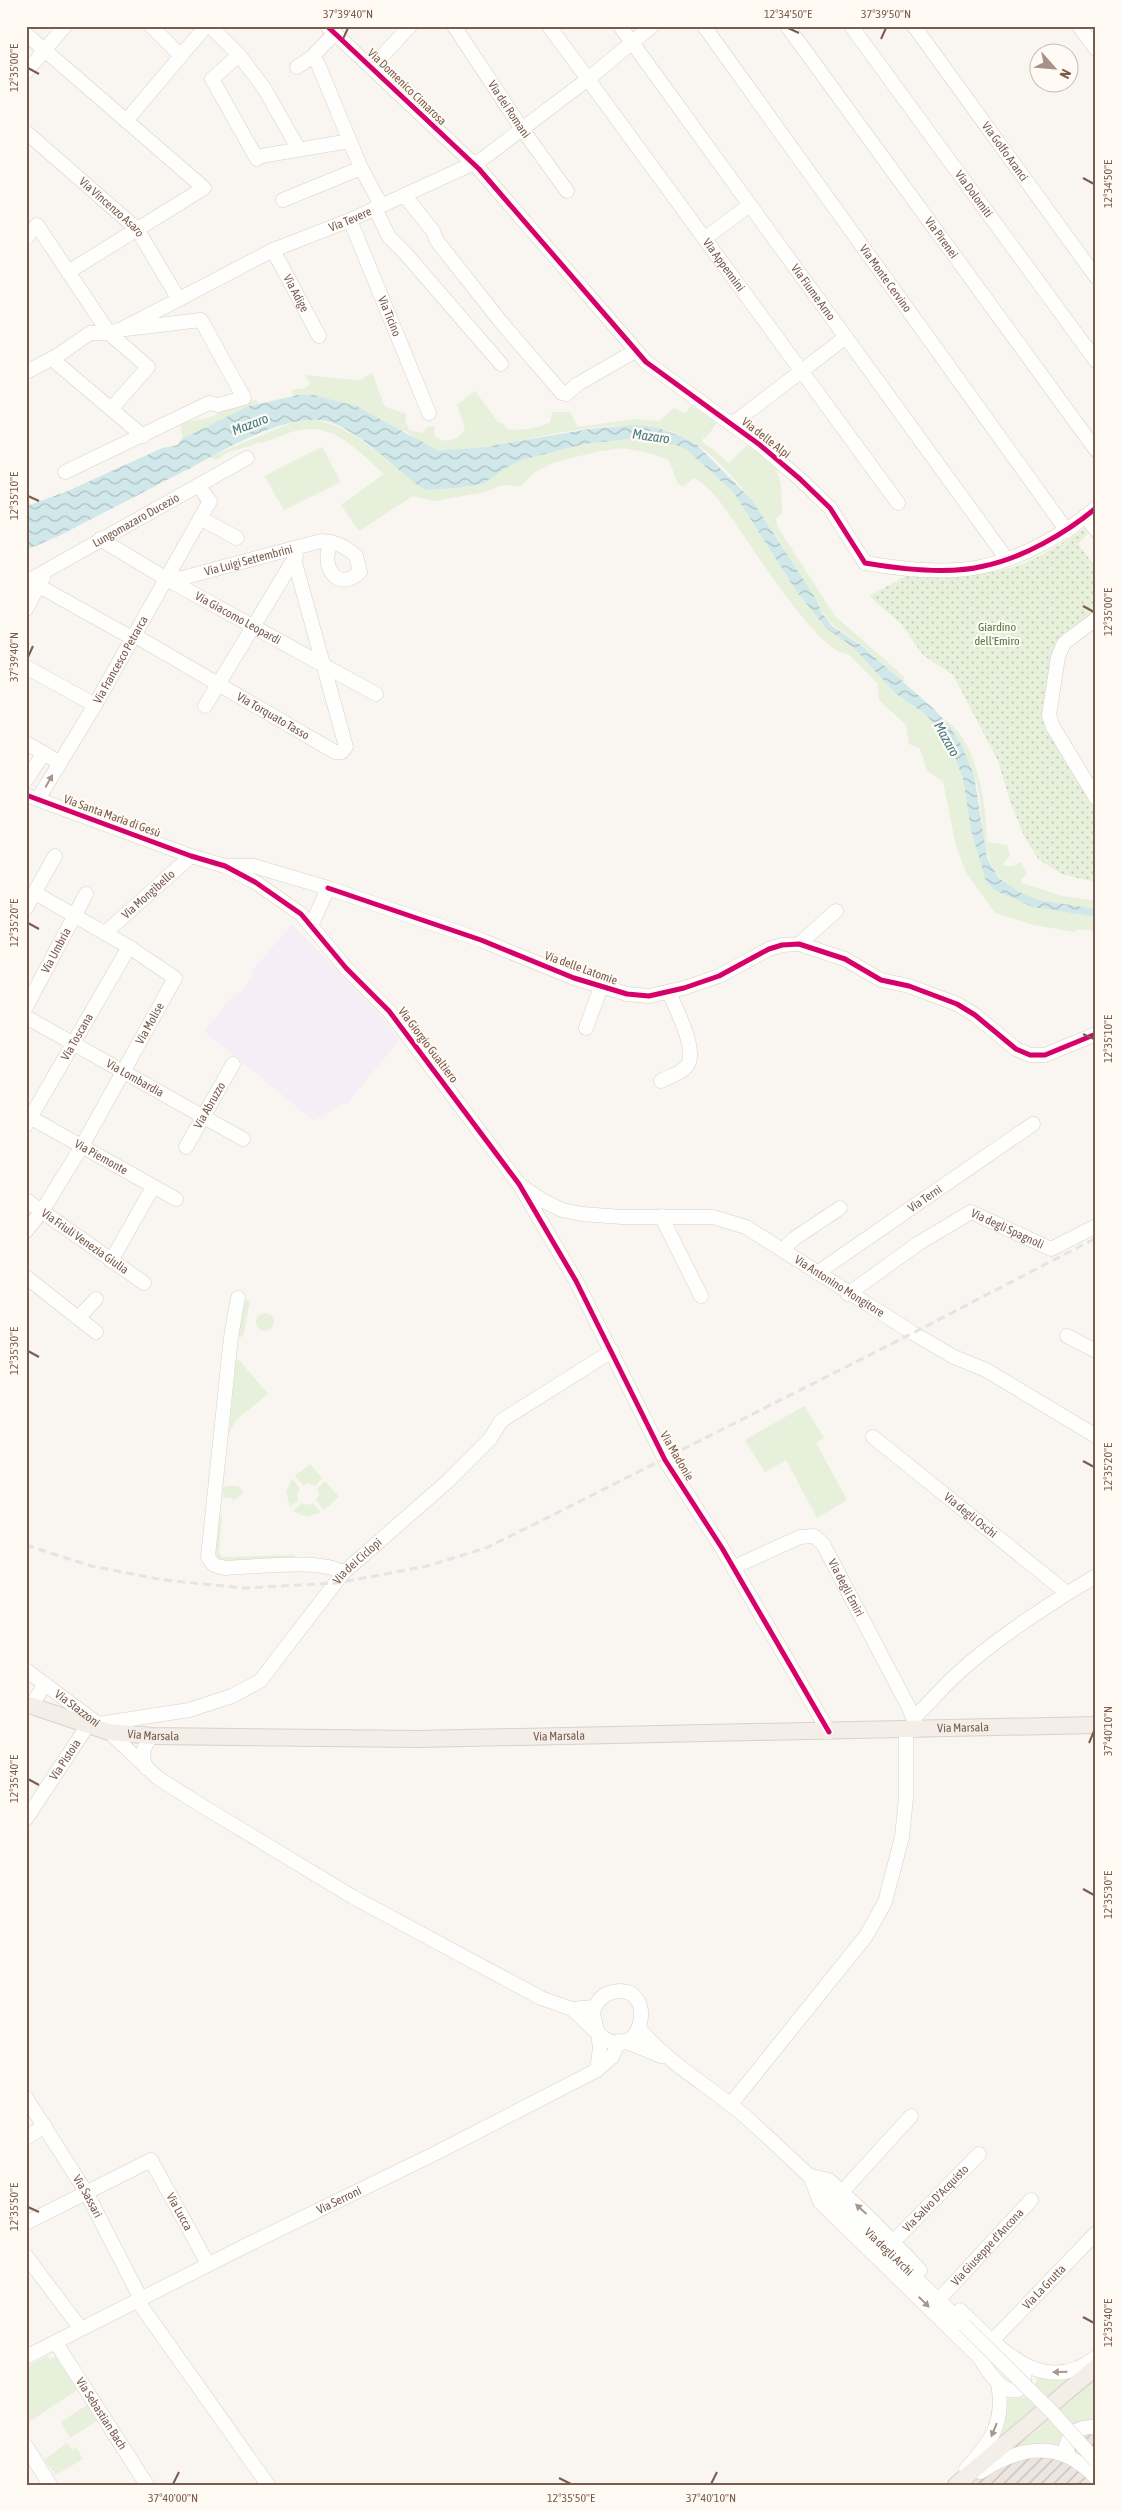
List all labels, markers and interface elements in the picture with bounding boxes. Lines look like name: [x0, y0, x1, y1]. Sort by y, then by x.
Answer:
text: 37°39'40"N: [323, 7, 373, 21]
text: 12°34'50"E: [764, 7, 812, 21]
text: 37°39'50"N: [861, 7, 911, 21]
north arrow: [1030, 42, 1080, 92]
text: 12°35'00"E: [7, 44, 21, 92]
street label: Via Domenico Cimarosa: [365, 46, 449, 128]
text: N: [1057, 67, 1075, 81]
street label: Via dei Romani: [485, 78, 533, 141]
street label: Via Golfo Aranci: [979, 119, 1031, 184]
text: 12°34'50"E: [1101, 160, 1115, 208]
street label: Via Dolomiti: [952, 168, 996, 220]
street label: Via Vincenzo Asaro: [76, 175, 147, 240]
street label: Via Tevere: [327, 204, 374, 235]
street label: Via Pirenei: [922, 214, 961, 261]
street label: Via Appennini: [700, 236, 748, 294]
street label: Via Monte Cervino: [857, 242, 915, 315]
street label: Via Fiume Arno: [788, 261, 838, 323]
street label: Via Adige: [280, 272, 312, 314]
street label: Via Ticino: [375, 294, 404, 339]
water label: Mazaro: [230, 410, 271, 438]
street label: Via delle Alpi: [739, 415, 793, 461]
water label: Mazaro: [631, 425, 671, 447]
text: 12°35'10"E: [7, 472, 21, 520]
street label: Lungomazaro Ducezio: [90, 490, 182, 550]
street label: Via Luigi Settembrini: [203, 542, 294, 579]
text: 12°35'00"E: [1101, 588, 1115, 636]
street label: Via Giacomo Leopardi: [193, 589, 283, 647]
street label: Via Francesco Petrarca: [90, 613, 151, 706]
park label: Giardino dell'Emiro: [974, 620, 1020, 648]
text: 37°39'40"N: [7, 632, 21, 682]
street label: Via Torquato Tasso: [234, 689, 312, 743]
water label: Mazaro: [931, 719, 963, 760]
one-way arrow: [44, 774, 53, 787]
street label: Via Santa Maria di Gesù: [62, 792, 163, 840]
street label: Via Mongibello: [119, 867, 178, 922]
text: 12°35'20"E: [7, 899, 21, 947]
street label: Via Umbria: [38, 925, 74, 976]
street label: Via delle Latomie: [543, 948, 619, 988]
street label: Via Molise: [133, 1000, 167, 1047]
street label: Via Giorgio Gualtiero: [395, 1005, 461, 1086]
street label: Via Toscana: [58, 1011, 96, 1063]
text: 12°35'10"E: [1101, 1015, 1115, 1063]
street label: Via Lombardia: [104, 1057, 166, 1100]
street label: Via Abruzzo: [191, 1079, 228, 1131]
street label: Via Piemonte: [72, 1137, 130, 1177]
street label: Via Terni: [905, 1182, 944, 1215]
street label: Via Friuli Venezia Giulia: [39, 1206, 131, 1277]
street label: Via degli Spagnoli: [969, 1206, 1046, 1252]
street label: Via Antonino Mongitore: [792, 1253, 887, 1320]
text: 12°35'30"E: [7, 1327, 21, 1375]
street label: Via Madonie: [657, 1429, 697, 1483]
text: 12°35'20"E: [1101, 1443, 1115, 1491]
street label: Via degli Oschi: [941, 1490, 1000, 1541]
street label: Via dei Ciclopi: [330, 1535, 385, 1587]
street label: Via degli Emiri: [825, 1557, 867, 1619]
street label: Via Stazzoni: [52, 1687, 103, 1730]
text: 37°40'10"N: [1101, 1706, 1115, 1756]
street label: Via Marsala: [937, 1720, 989, 1735]
street label: Via Marsala: [127, 1727, 179, 1743]
street label: Via Marsala: [533, 1729, 585, 1744]
street label: Via Pistoia: [47, 1737, 84, 1783]
text: 12°35'40"E: [7, 1755, 21, 1803]
text: 12°35'30"E: [1101, 1871, 1115, 1919]
street label: Via Salvo D'Acquisto: [900, 2162, 972, 2235]
street label: Via Sassari: [70, 2172, 105, 2220]
text: 12°35'50"E: [7, 2183, 21, 2231]
street label: Via Serroni: [314, 2184, 363, 2217]
street label: Via Lucca: [163, 2190, 195, 2233]
one-way arrow: [855, 2204, 868, 2215]
street label: Via Giuseppe d'Ancona: [948, 2206, 1027, 2288]
street label: Via degli Archi: [862, 2225, 916, 2279]
street label: Via La Grutta: [1020, 2262, 1069, 2312]
one-way arrow: [918, 2295, 930, 2307]
text: 12°35'40"E: [1101, 2299, 1115, 2347]
one-way arrow: [1052, 2368, 1068, 2376]
street label: Via Sebastian Bach: [73, 2375, 130, 2452]
one-way arrow: [990, 2423, 998, 2438]
text: 37°40'00"N: [148, 2491, 198, 2505]
text: 12°35'50"E: [547, 2491, 595, 2505]
text: 37°40'10"N: [686, 2491, 736, 2505]

